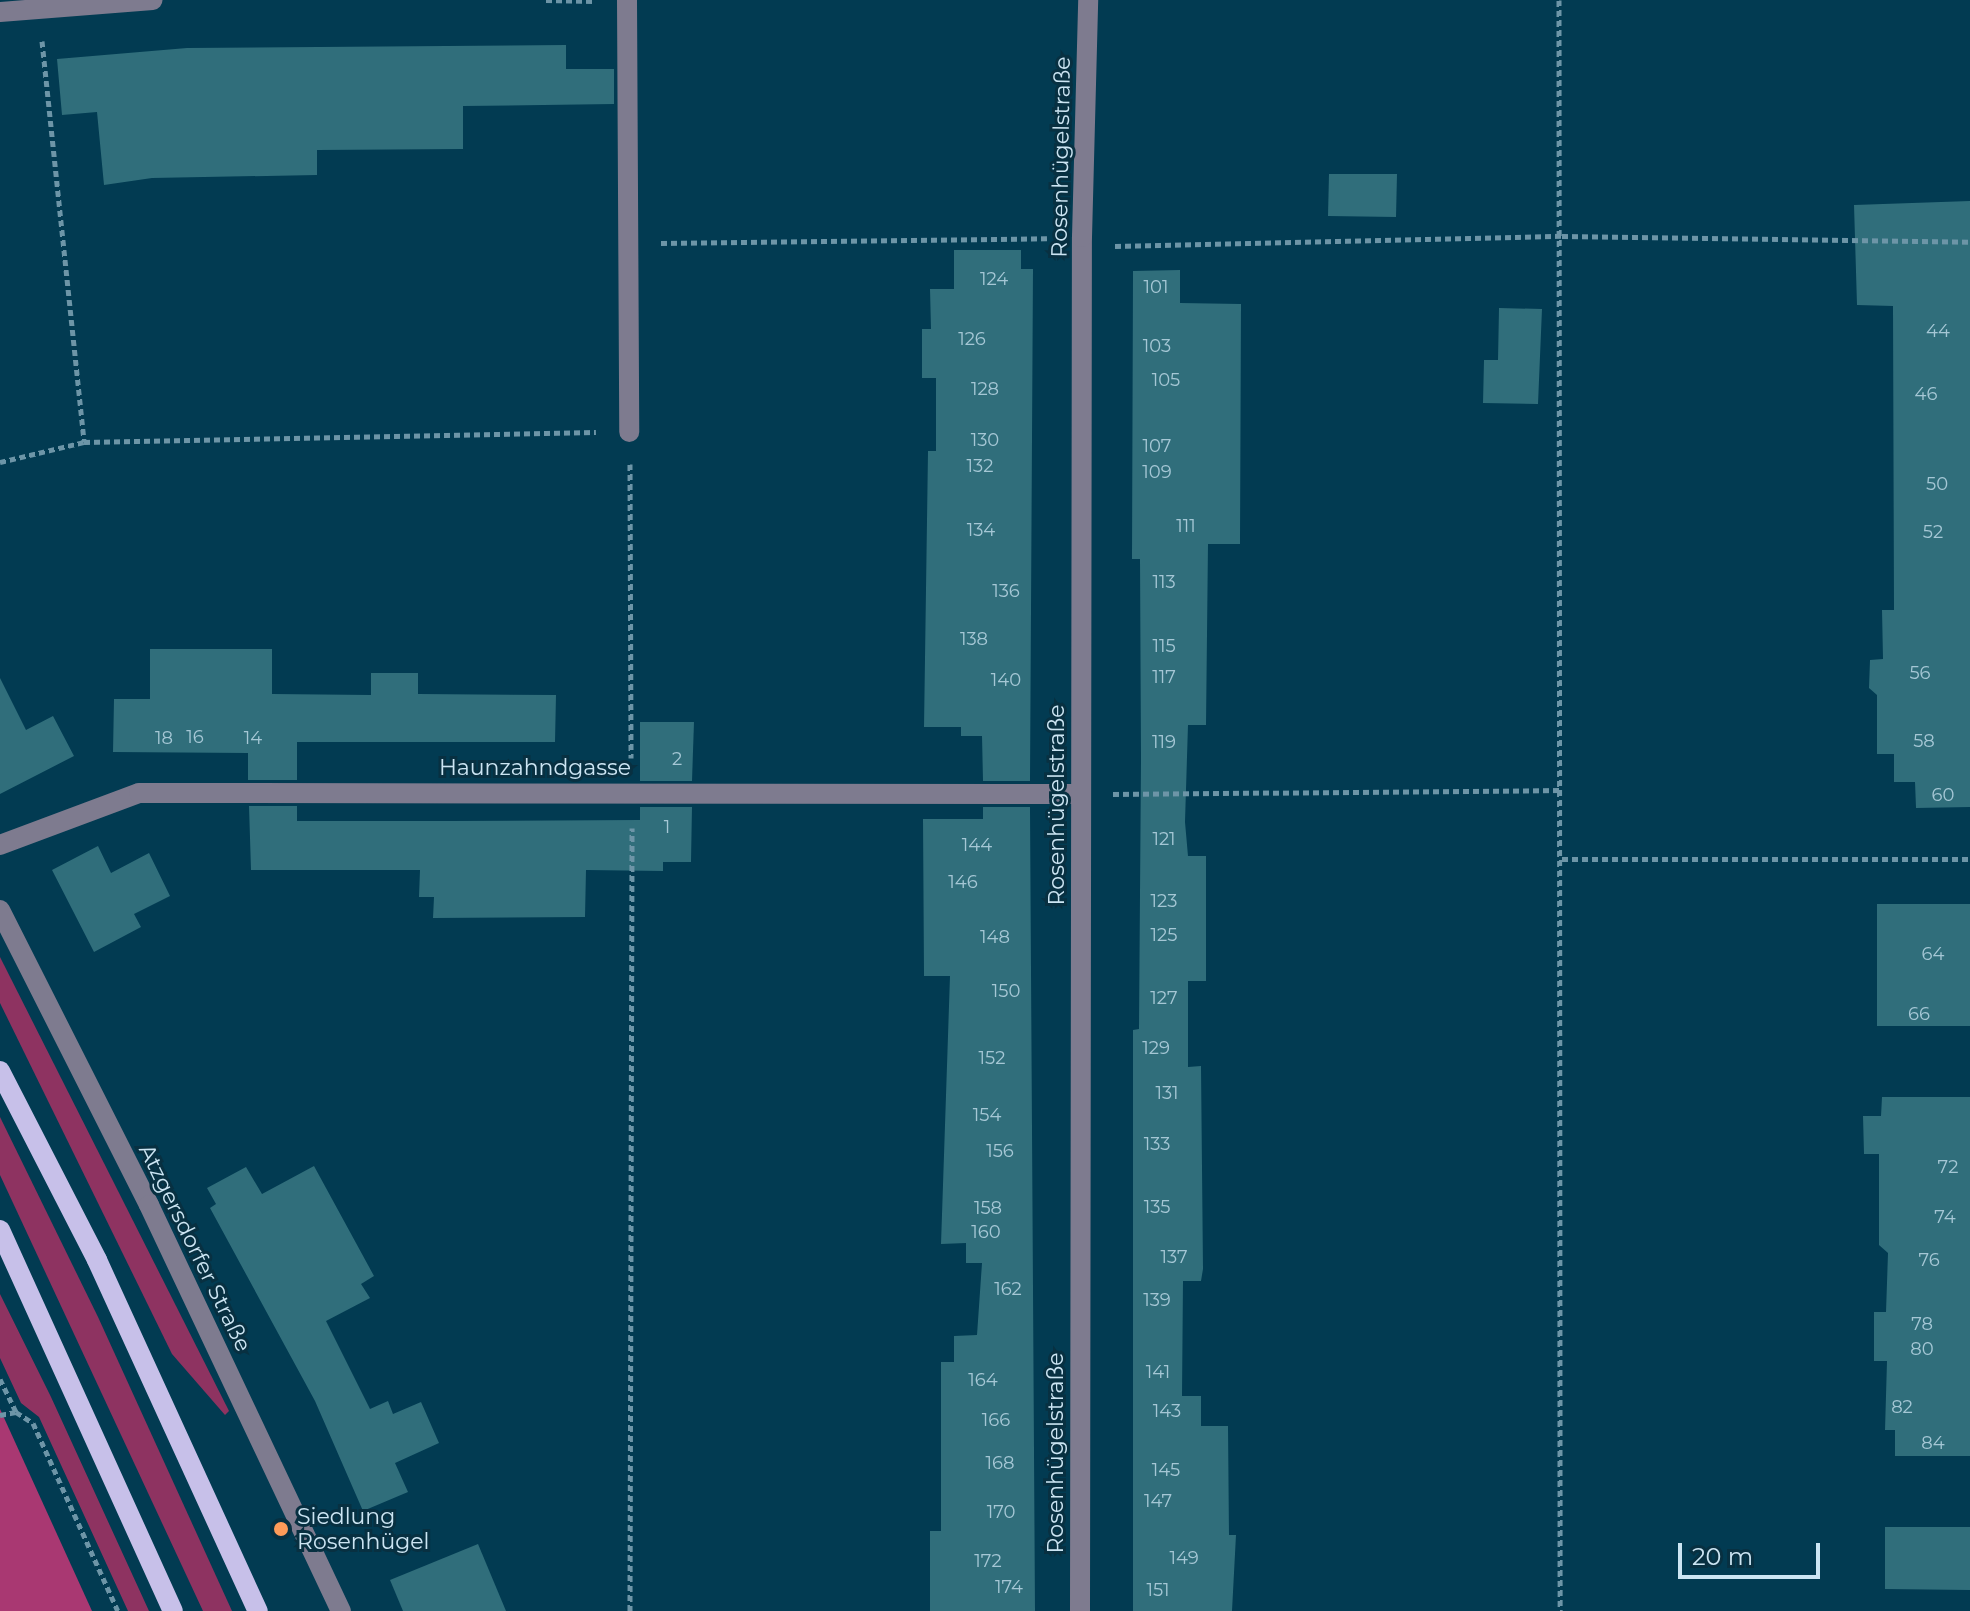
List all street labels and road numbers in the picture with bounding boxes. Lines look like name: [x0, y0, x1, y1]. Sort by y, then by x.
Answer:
street label: Rosenhügelstraße: [1046, 56, 1076, 258]
street label: Rosenhügelstraße: [1044, 704, 1070, 906]
street label: Haunzahndgasse: [439, 755, 631, 781]
street label: Atzgersdorfer Straße: [133, 1140, 257, 1356]
street label: Rosenhügelstraße: [1043, 1352, 1069, 1554]

